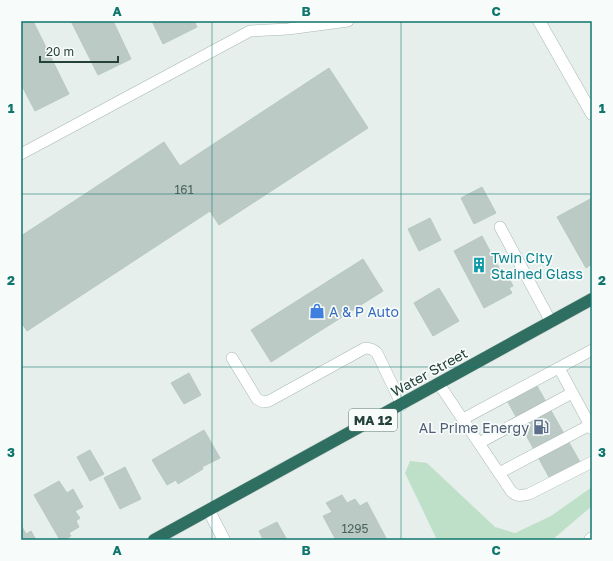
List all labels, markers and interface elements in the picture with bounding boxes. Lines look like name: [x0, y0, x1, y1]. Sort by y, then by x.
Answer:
text: A: [112, 3, 122, 19]
text: B: [301, 3, 311, 19]
text: C: [491, 3, 501, 19]
scale bar: [40, 38, 118, 64]
text: 20 m: [46, 44, 74, 59]
text: 1: [8, 100, 15, 116]
text: 1: [599, 100, 606, 116]
house number: 161: [175, 182, 194, 197]
place label: Twin City Stained Glass: [491, 249, 583, 282]
building icon: Twin City Stained Glass: [470, 256, 488, 274]
text: 2: [7, 272, 15, 288]
text: 2: [598, 272, 606, 288]
shop icon: A & P Auto: [308, 302, 326, 320]
place label: A & P Auto: [329, 303, 399, 320]
street label: Water Street: [388, 344, 470, 400]
road number: MA 12: [349, 409, 397, 431]
fuel station icon: AL Prime Energy: [532, 418, 550, 436]
place label: AL Prime Energy: [419, 419, 529, 436]
text: 3: [7, 444, 15, 460]
text: 3: [598, 444, 606, 460]
house number: 1295: [341, 521, 369, 536]
text: A: [112, 542, 122, 558]
text: B: [301, 542, 311, 558]
text: C: [491, 542, 501, 558]

